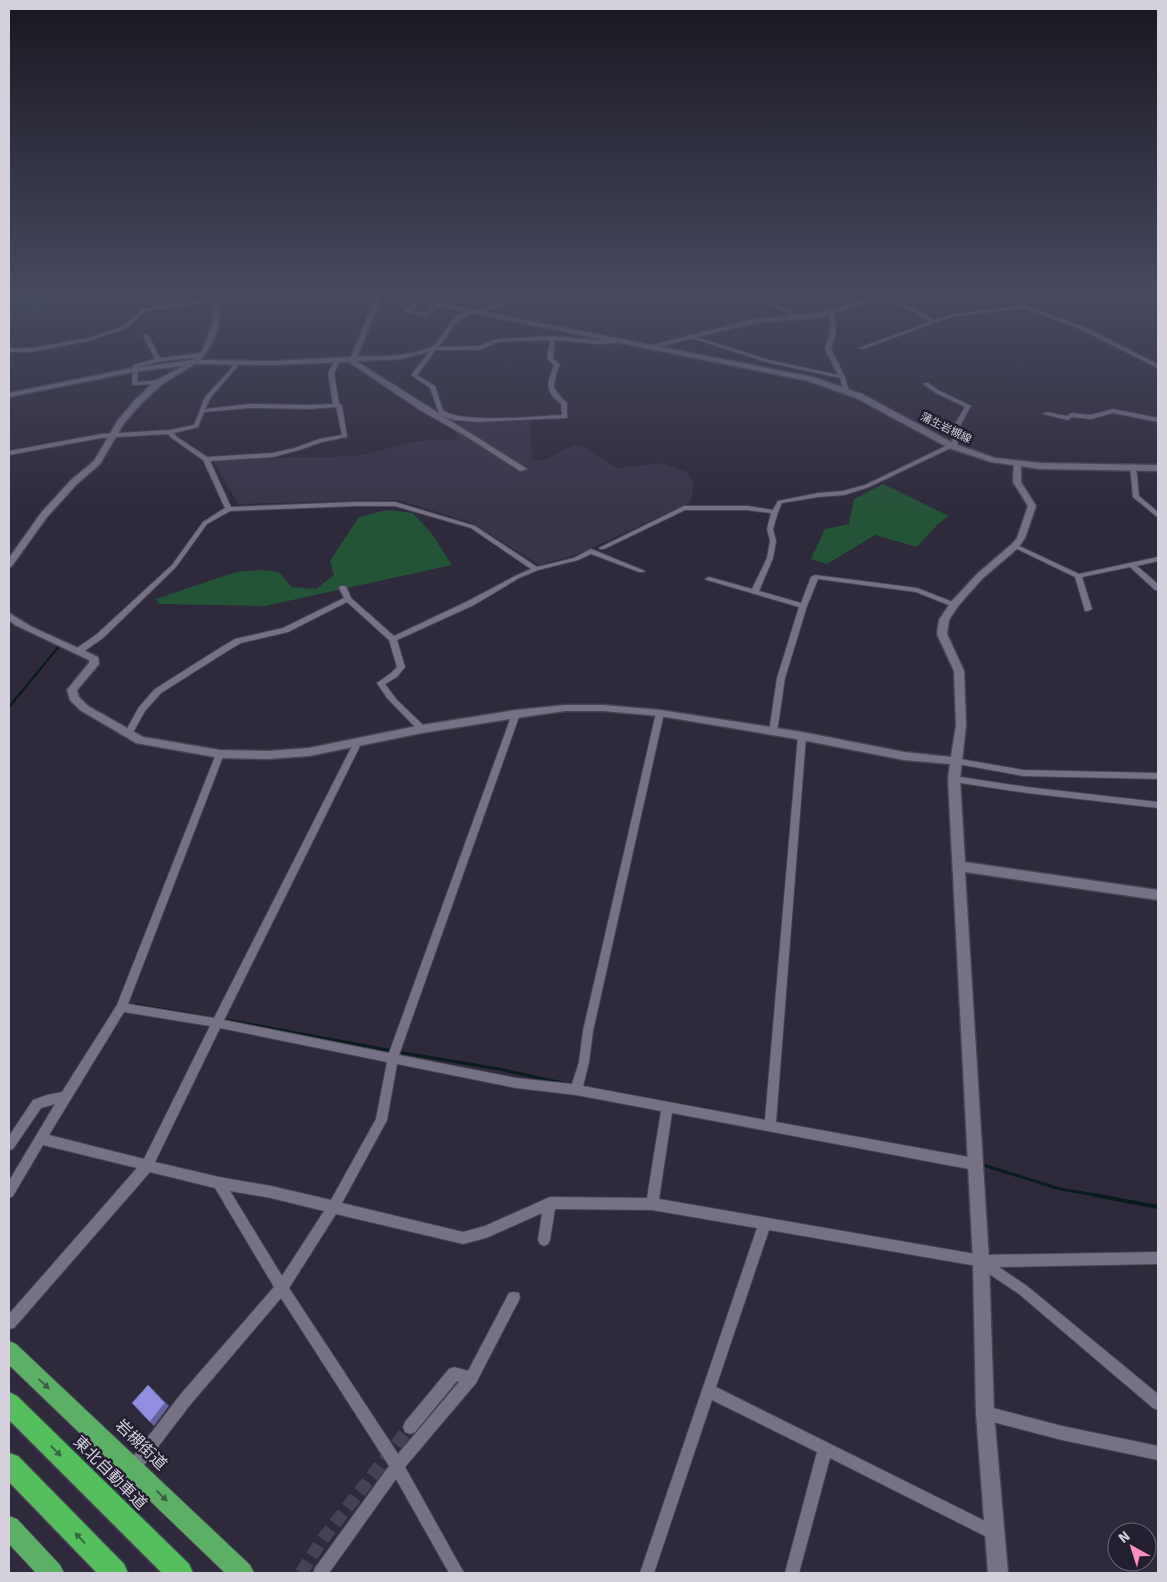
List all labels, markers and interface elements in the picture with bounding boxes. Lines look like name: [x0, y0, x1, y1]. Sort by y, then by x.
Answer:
street label: 蒲生岩槻線: [918, 410, 974, 446]
one-way arrow: [38, 1378, 50, 1390]
street label: 岩槻街道: [111, 1416, 171, 1474]
street label: 東北自動車道: [69, 1432, 151, 1514]
one-way arrow: [50, 1444, 62, 1456]
one-way arrow: [156, 1490, 168, 1502]
north arrow: [1107, 1522, 1157, 1572]
text: N: [1115, 1528, 1133, 1547]
one-way arrow: [75, 1533, 87, 1545]

